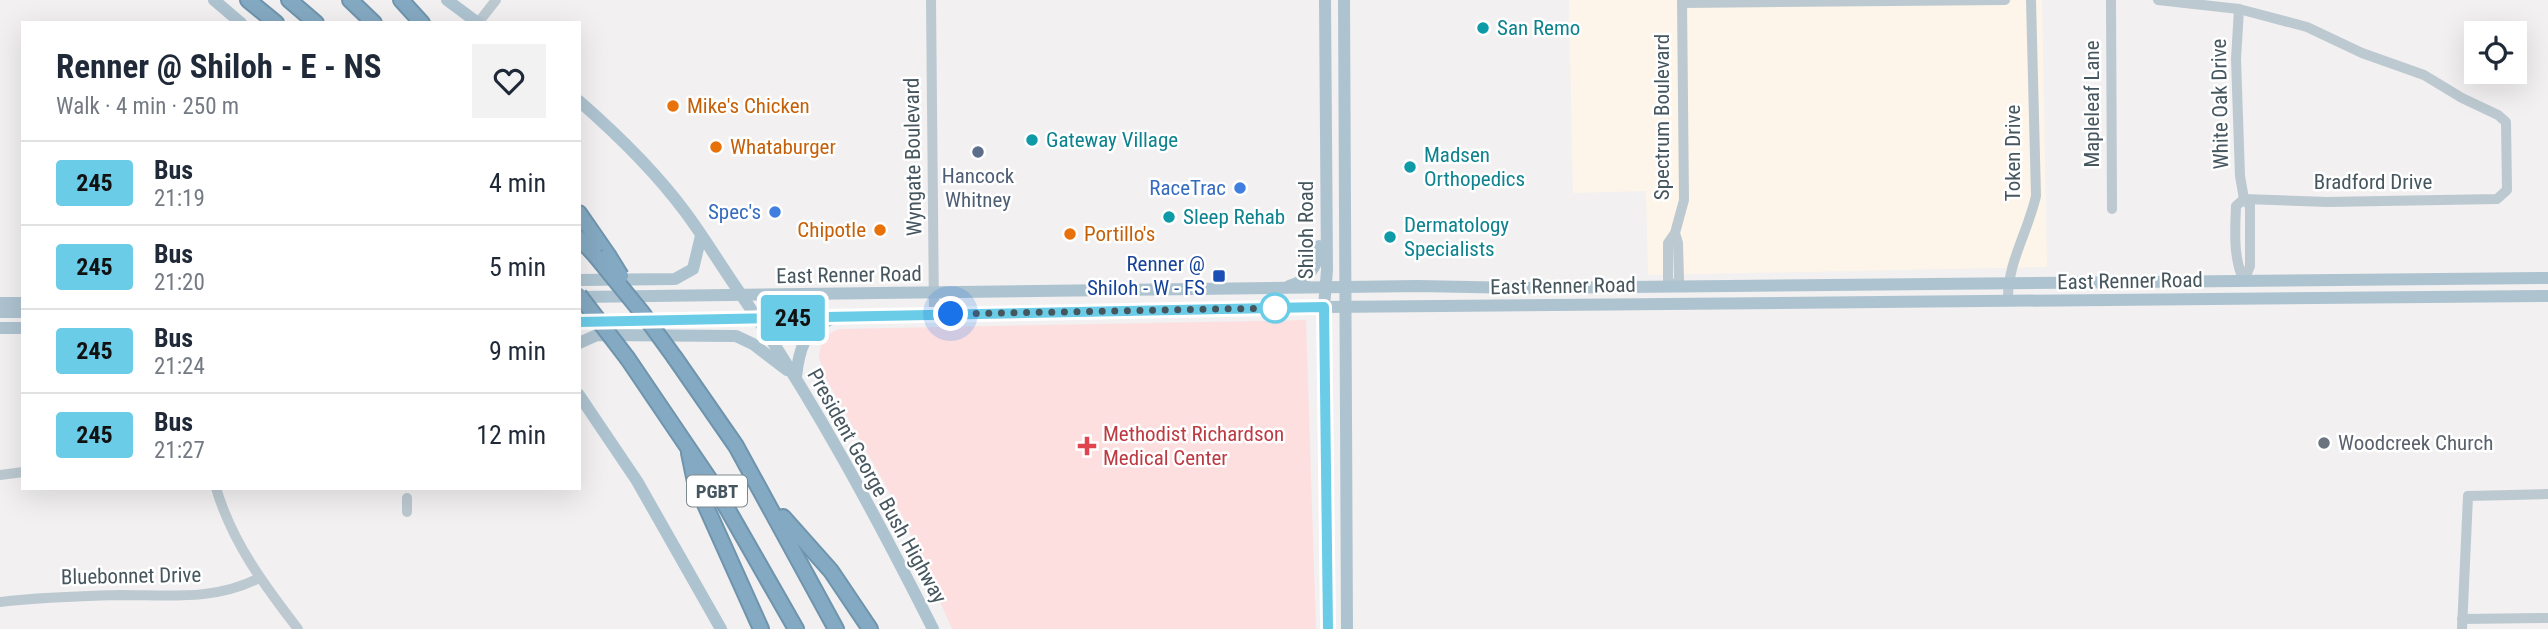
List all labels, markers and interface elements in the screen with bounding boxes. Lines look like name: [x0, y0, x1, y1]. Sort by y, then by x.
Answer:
place label: San Remo: [1497, 16, 1580, 40]
marker: San Remo: [1475, 20, 1491, 36]
map controls: [2464, 21, 2527, 84]
button: locate: [2464, 21, 2527, 84]
street label: Spectrum Boulevard: [1650, 34, 1674, 200]
street label: White Oak Drive: [2207, 38, 2233, 170]
street label: Mapleleaf Lane: [2080, 40, 2104, 168]
button: heart: [472, 44, 546, 118]
text: Renner @ Shiloh - E - NS: [56, 47, 382, 86]
street label: Wyngate Boulevard: [900, 78, 926, 236]
text: Walk · 4 min · 250 m: [56, 93, 239, 120]
place label: Mike's Chicken: [687, 94, 810, 118]
marker: Mike's Chicken: [665, 98, 681, 114]
street label: Token Drive: [2001, 105, 2025, 201]
place label: Gateway Village: [1046, 128, 1178, 152]
marker: Gateway Village: [1024, 132, 1040, 148]
place label: Whataburger: [730, 135, 836, 159]
marker: Whataburger: [708, 139, 724, 155]
place label: Madsen Orthopedics: [1424, 143, 1525, 191]
marker: Hancock Whitney: [970, 144, 986, 160]
text: Bus: [154, 155, 193, 185]
marker: Madsen Orthopedics: [1402, 159, 1418, 175]
place label: Hancock Whitney: [942, 164, 1015, 212]
text: 4 min: [489, 168, 546, 198]
text: 245: [76, 169, 113, 197]
street label: Bradford Drive: [2314, 170, 2432, 194]
place label: RaceTrac: [1149, 176, 1226, 200]
marker: RaceTrac: [1232, 180, 1248, 196]
street label: Shiloh Road: [1294, 181, 1318, 279]
text: 21:19: [154, 185, 205, 212]
place label: Spec's: [708, 200, 761, 224]
marker: Spec's: [767, 204, 783, 220]
place label: Sleep Rehab: [1183, 205, 1285, 229]
marker: Sleep Rehab: [1161, 209, 1177, 225]
place label: Dermatology Specialists: [1404, 213, 1509, 261]
place label: Chipotle: [797, 218, 866, 242]
marker: Chipotle: [872, 222, 888, 238]
place label: Portillo's: [1084, 222, 1155, 246]
marker: Portillo's: [1062, 226, 1078, 242]
marker: Dermatology Specialists: [1382, 229, 1398, 245]
text: Bus: [154, 239, 193, 269]
text: 5 min: [489, 252, 546, 282]
place label: Renner @ Shiloh - W - FS: [1087, 252, 1205, 300]
text: 245: [76, 253, 113, 281]
street label: East Renner Road: [776, 262, 922, 288]
marker: Renner @ Shiloh - W - FS: [1211, 268, 1227, 284]
street label: East Renner Road: [2057, 268, 2203, 294]
text: 21:20: [154, 269, 205, 296]
street label: East Renner Road: [1490, 273, 1636, 299]
unlabelled marker: [1260, 293, 1290, 323]
line badge: 245: [753, 295, 833, 341]
your location: [933, 296, 968, 331]
text: 245: [775, 304, 811, 332]
text: Bus: [154, 323, 193, 353]
text: 9 min: [489, 336, 546, 366]
text: 245: [76, 337, 113, 365]
text: 21:24: [154, 353, 205, 380]
street label: President George Bush Highway: [802, 365, 952, 608]
text: Bus: [154, 407, 193, 437]
text: 12 min: [476, 420, 546, 450]
text: 245: [76, 421, 113, 449]
place label: Methodist Richardson Medical Center: [1103, 422, 1284, 470]
place label: Woodcreek Church: [2338, 431, 2493, 455]
marker: Woodcreek Church: [2316, 435, 2332, 451]
marker: Methodist Richardson Medical Center: [1077, 436, 1097, 456]
text: 21:27: [154, 437, 205, 464]
road number: PGBT: [687, 476, 747, 506]
street label: Bluebonnet Drive: [61, 563, 202, 589]

